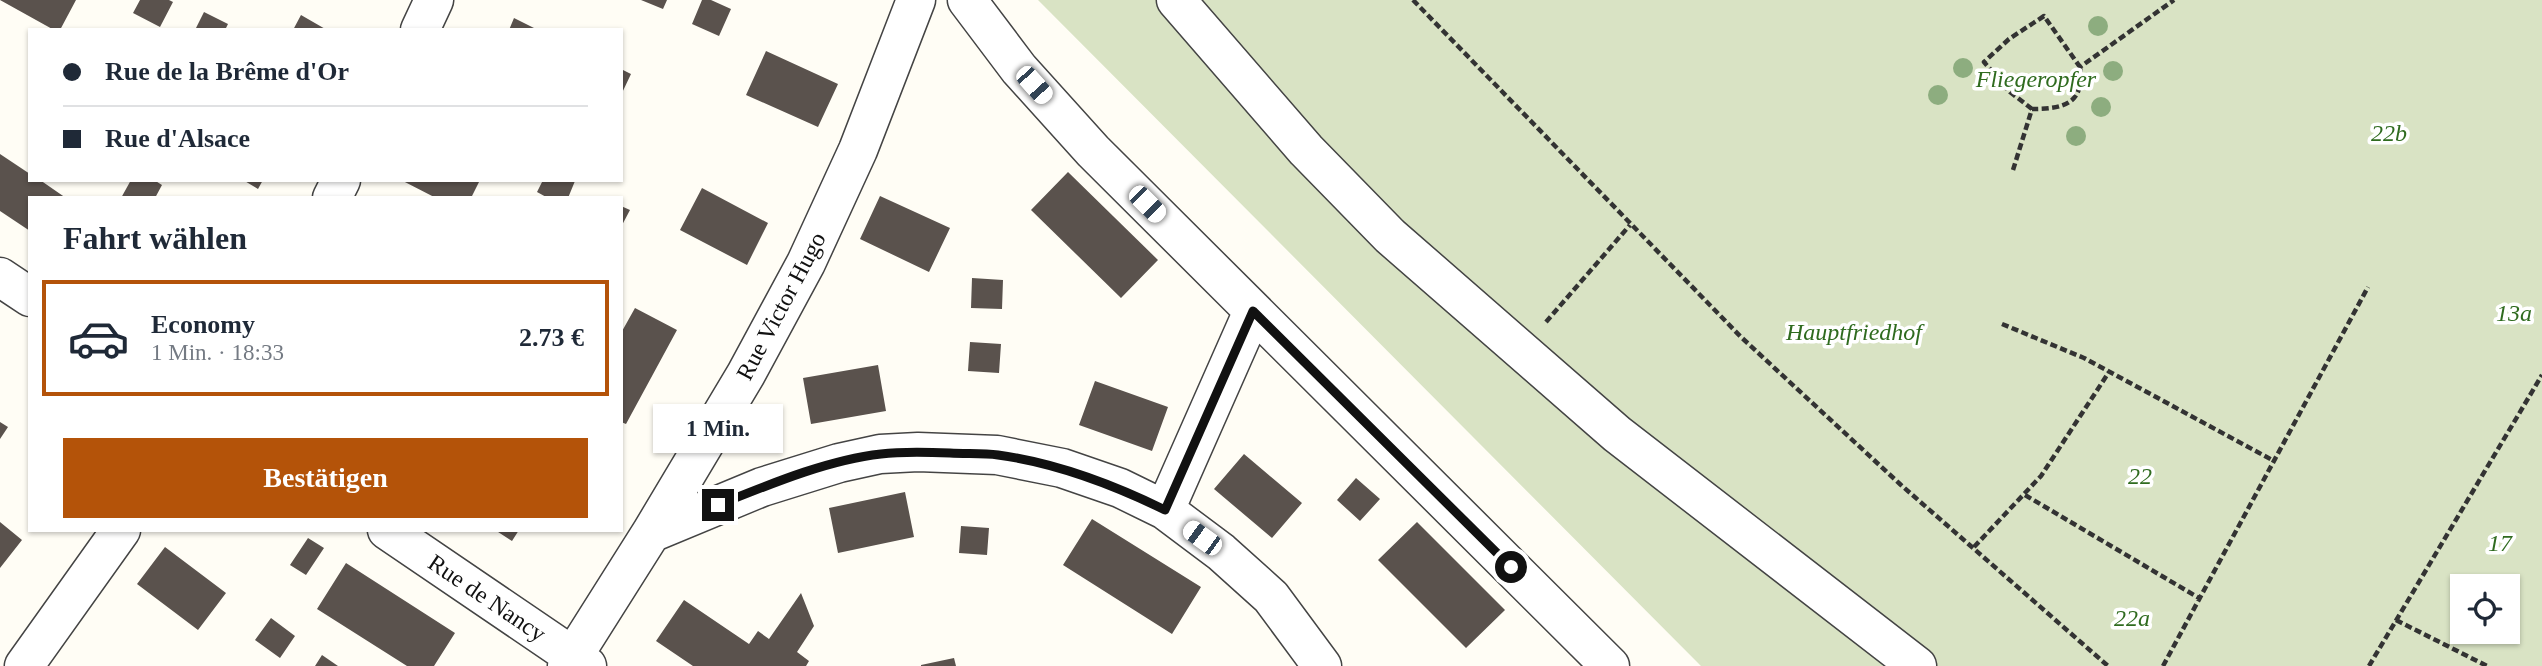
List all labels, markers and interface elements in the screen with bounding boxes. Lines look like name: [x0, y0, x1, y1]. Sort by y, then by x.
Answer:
text: Rue de la Brême d'Or: [105, 57, 349, 86]
car: [1013, 62, 1056, 108]
park label: Fliegeropfer: [1975, 66, 2097, 92]
park label: 22b: [2371, 120, 2407, 146]
text: Rue d'Alsace: [105, 124, 250, 153]
car: [1125, 182, 1170, 226]
text: Fahrt wählen: [63, 220, 247, 256]
street label: Rue Victor Hugo: [731, 228, 831, 384]
park label: 13a: [2496, 300, 2532, 326]
icon: car: [67, 307, 130, 370]
text: Economy: [151, 310, 255, 339]
park label: Hauptfriedhof: [1785, 319, 1925, 345]
text: 2.73 €: [519, 323, 584, 352]
text: 1 Min. · 18:33: [151, 340, 284, 365]
callout: 1 Min.: [653, 404, 783, 452]
text: 1 Min.: [686, 416, 750, 441]
button: Bestätigen: [63, 438, 588, 518]
park label: 22: [2128, 463, 2152, 489]
route end: [702, 489, 734, 521]
car: [1179, 517, 1226, 559]
park label: 17: [2488, 530, 2513, 556]
street label: Rue de Nancy: [423, 549, 551, 647]
route start: [1495, 551, 1527, 583]
map controls: [2450, 574, 2520, 644]
button: locate: [2450, 574, 2520, 644]
park label: 22a: [2114, 605, 2150, 631]

